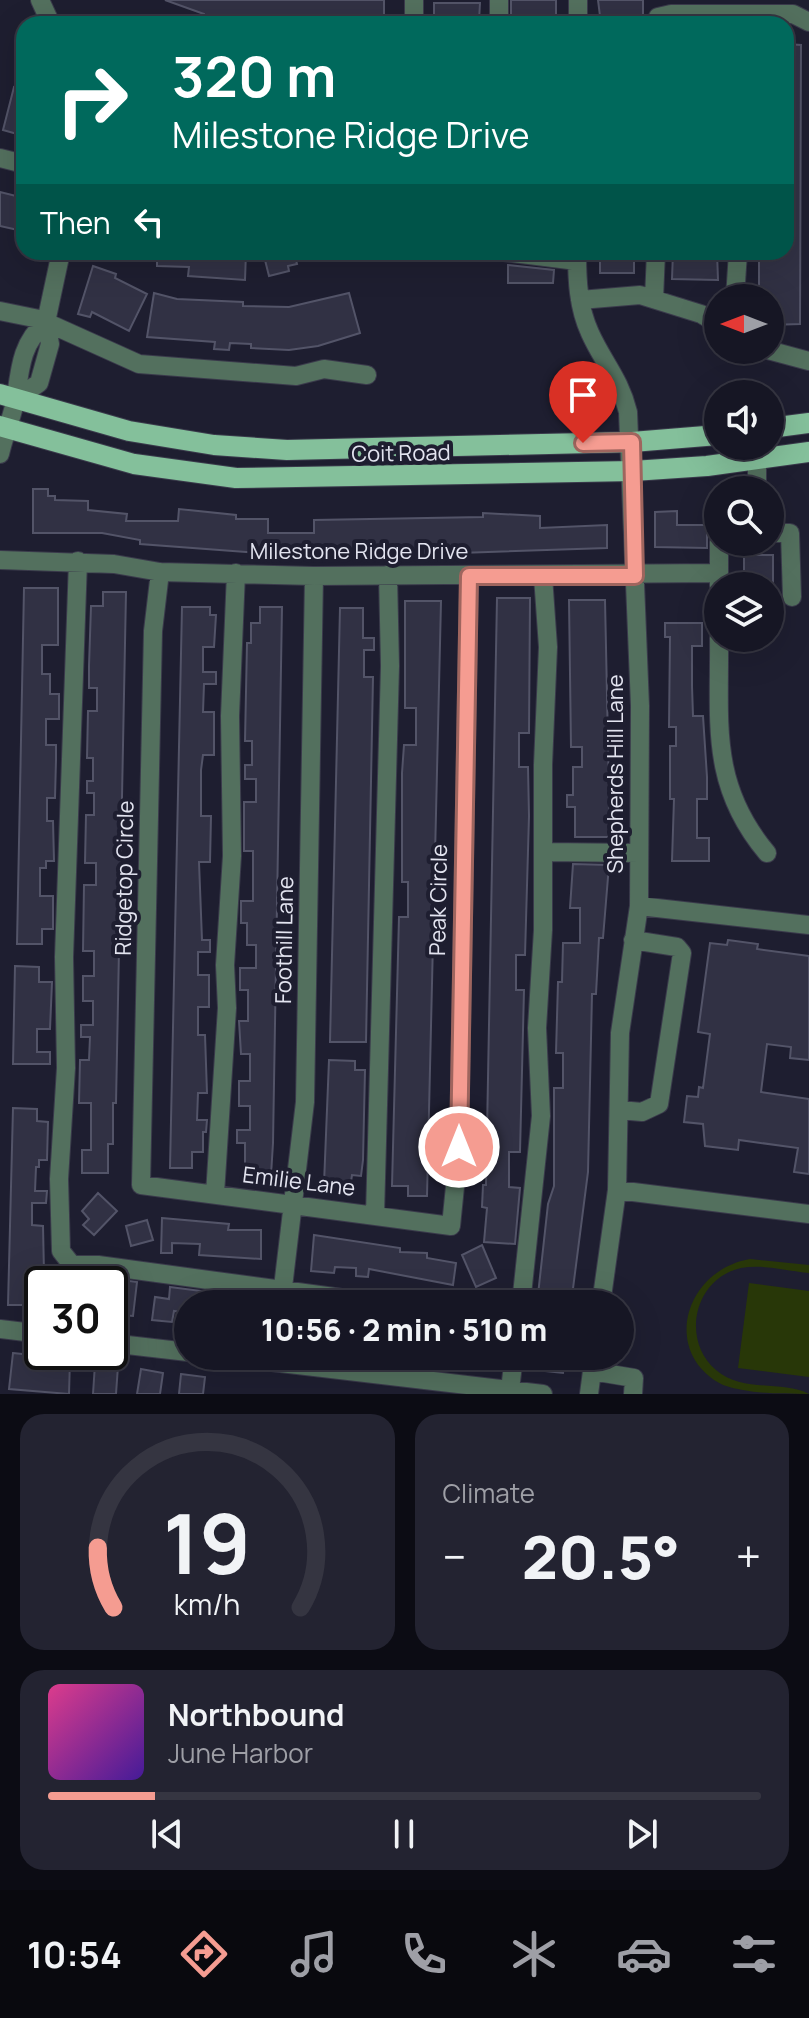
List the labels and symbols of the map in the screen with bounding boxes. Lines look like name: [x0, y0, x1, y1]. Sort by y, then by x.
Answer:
north arrow: [704, 284, 784, 364]
pin: [549, 361, 617, 443]
street label: Coit Road: [351, 437, 451, 469]
street label: Milestone Ridge Drive: [250, 536, 468, 566]
street label: Shepherds Hill Lane: [600, 674, 630, 873]
street label: Ridgetop Circle: [108, 800, 140, 956]
street label: Peak Circle: [422, 844, 454, 956]
street label: Foothill Lane: [268, 876, 300, 1004]
position arrow: [417, 1105, 501, 1189]
street label: Emilie Lane: [241, 1159, 357, 1203]
speed limit sign: 30: [24, 1266, 128, 1370]

